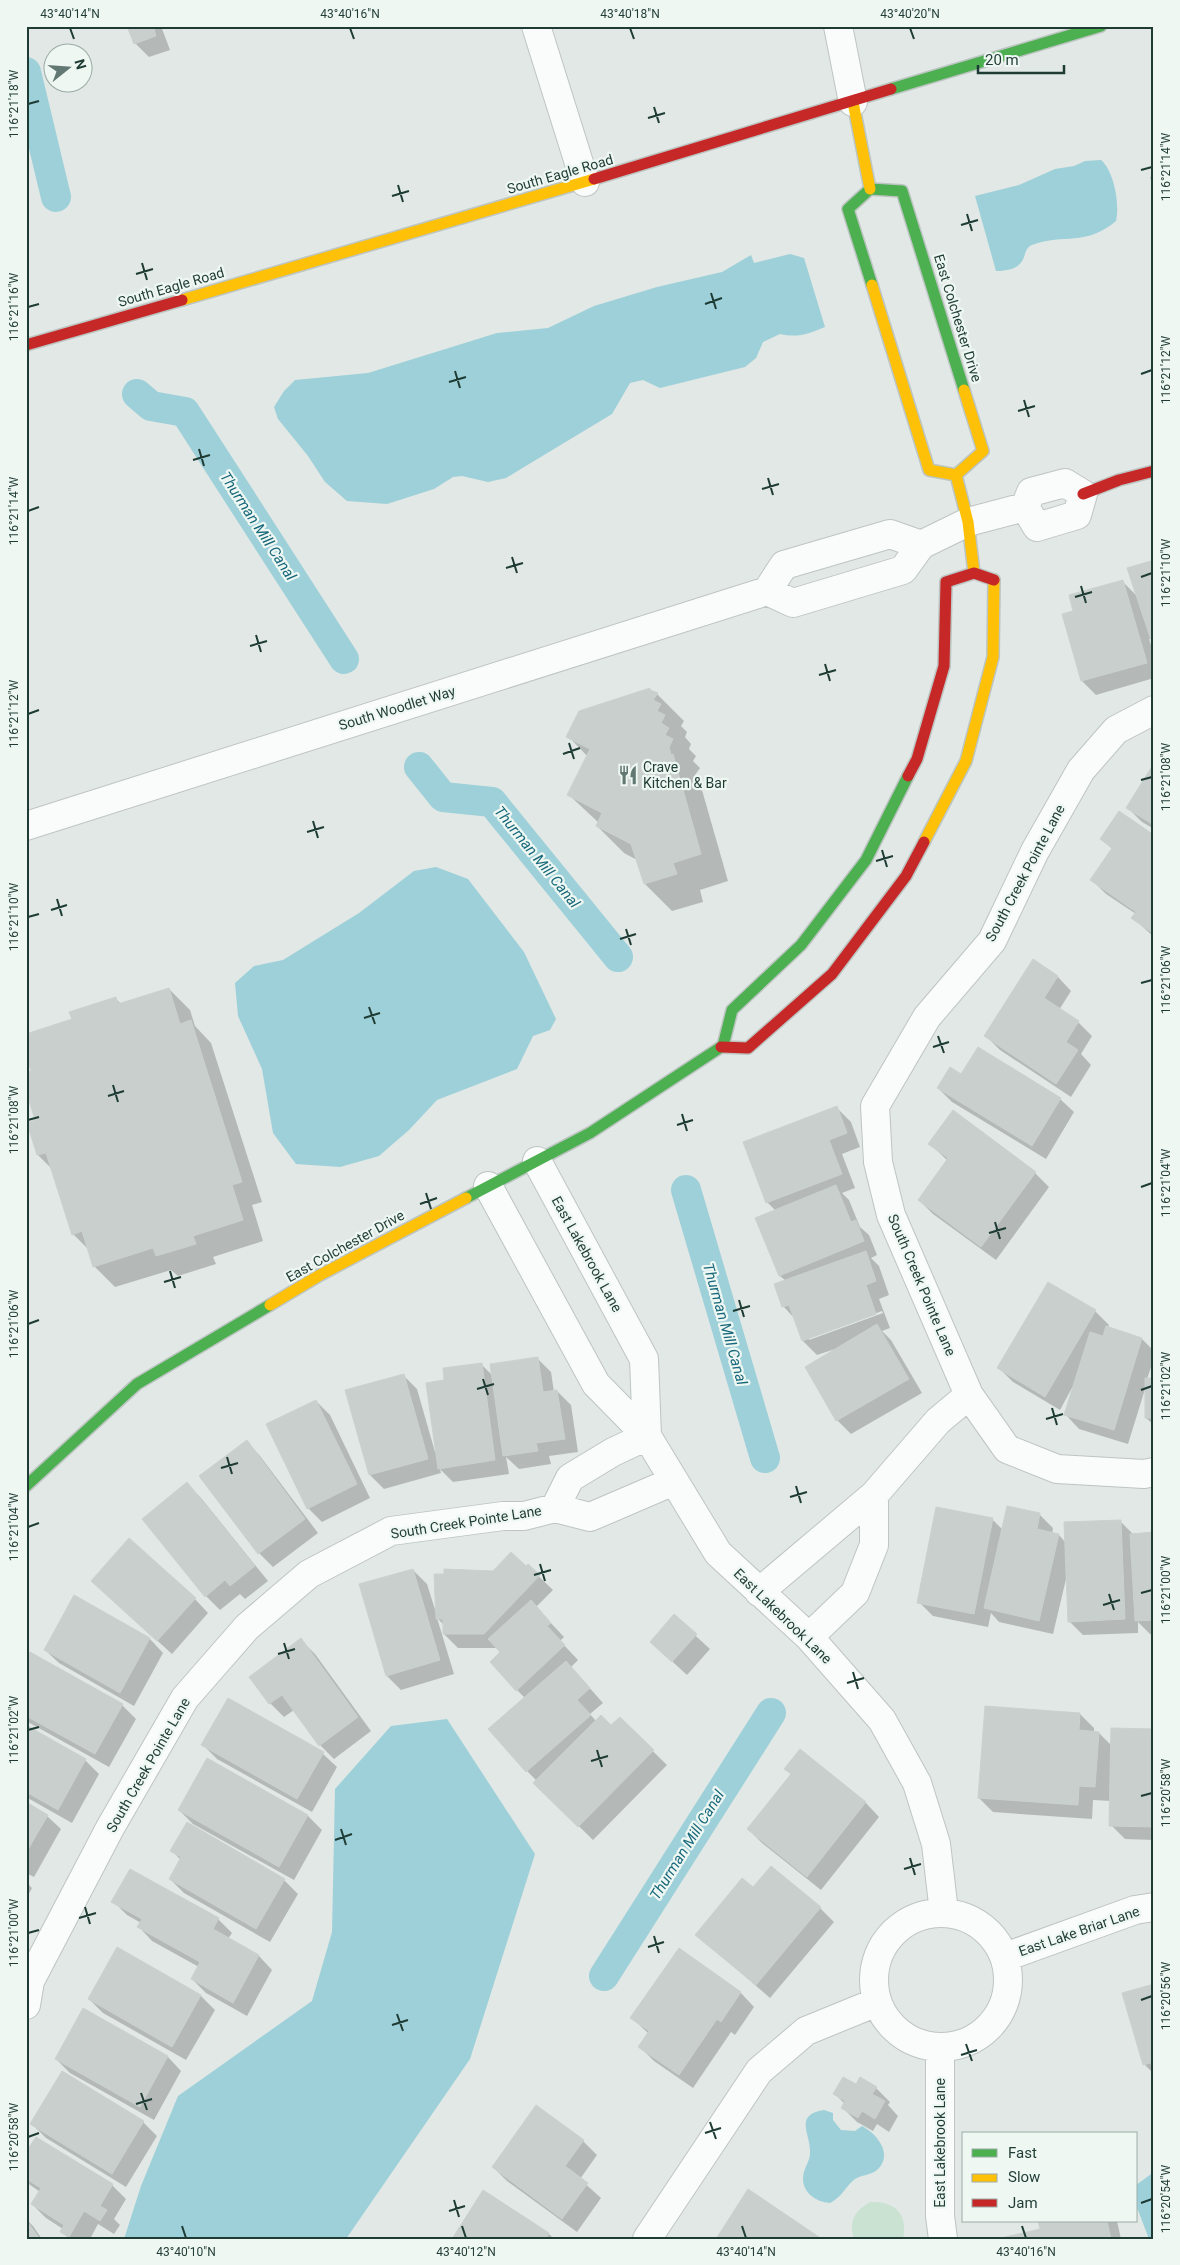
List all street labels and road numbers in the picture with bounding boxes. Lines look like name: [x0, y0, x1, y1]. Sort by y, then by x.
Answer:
street label: South Eagle Road: [505, 151, 615, 197]
street label: East Colchester Drive: [931, 252, 985, 384]
street label: South Eagle Road: [116, 264, 226, 310]
street label: South Woodlet Way: [337, 683, 458, 733]
street label: South Creek Pointe Lane: [982, 802, 1068, 944]
street label: East Lakebrook Lane: [549, 1193, 625, 1315]
street label: East Colchester Drive: [283, 1207, 407, 1285]
street label: South Creek Pointe Lane: [885, 1212, 959, 1358]
street label: South Creek Pointe Lane: [389, 1502, 543, 1542]
street label: East Lakebrook Lane: [731, 1565, 835, 1667]
street label: South Creek Pointe Lane: [103, 1695, 193, 1835]
street label: East Lake Briar Lane: [1016, 1903, 1142, 1959]
street label: East Lakebrook Lane: [932, 2078, 948, 2208]

